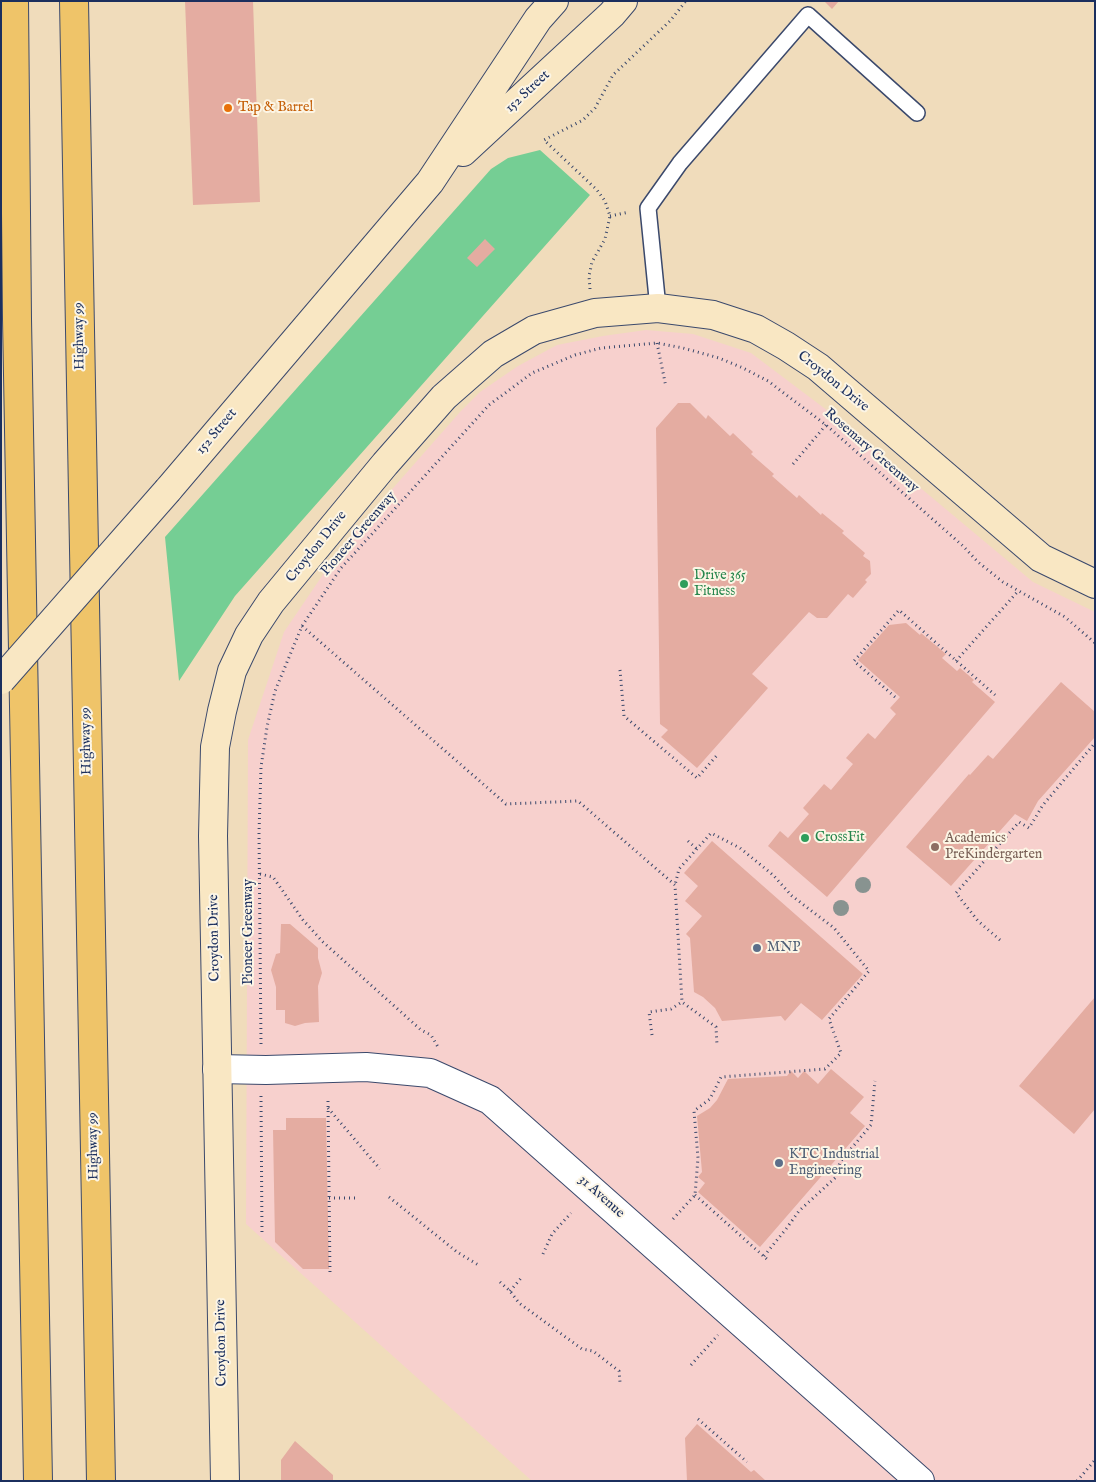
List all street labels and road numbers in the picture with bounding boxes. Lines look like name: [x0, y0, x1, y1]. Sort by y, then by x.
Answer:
street label: 152 Street: [502, 67, 554, 117]
street label: Highway 99: [71, 302, 89, 370]
street label: Croydon Drive: [794, 348, 872, 416]
street label: Rosemary Greenway: [820, 405, 922, 497]
street label: 152 Street: [193, 406, 241, 458]
street label: Pioneer Greenway: [318, 488, 400, 580]
street label: Croydon Drive: [283, 508, 351, 586]
street label: Highway 99: [78, 707, 96, 775]
street label: Pioneer Greenway: [241, 879, 257, 985]
street label: Croydon Drive: [206, 894, 224, 982]
street label: Highway 99: [85, 1112, 103, 1180]
street label: 31 Avenue: [574, 1172, 628, 1222]
street label: Croydon Drive: [213, 1299, 231, 1387]

